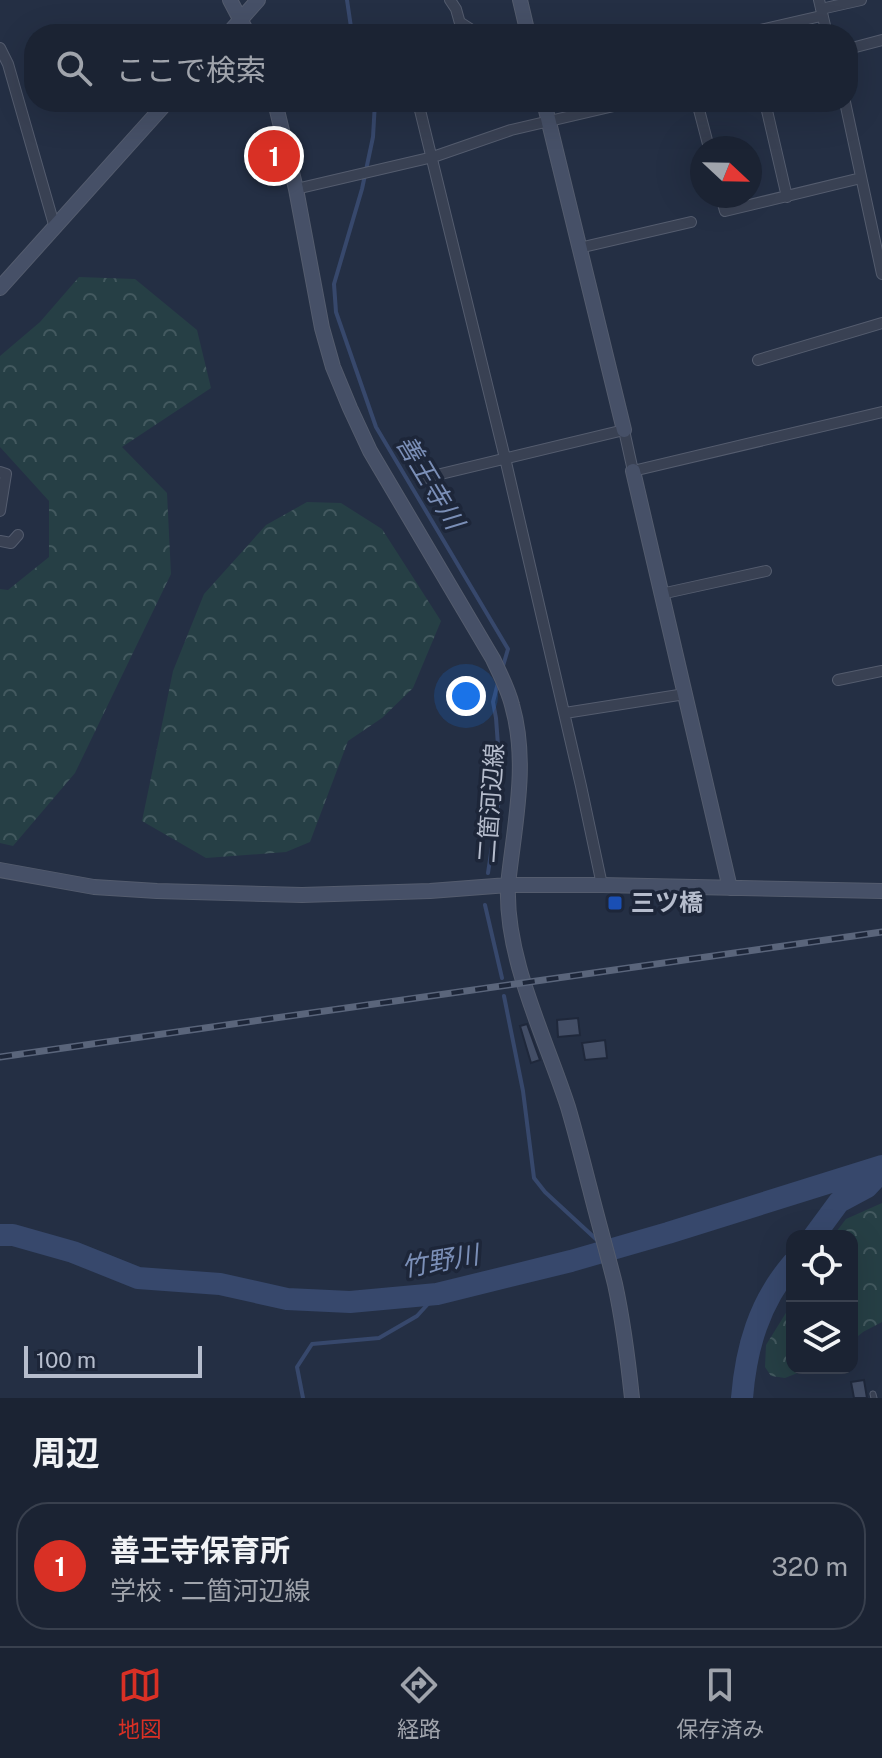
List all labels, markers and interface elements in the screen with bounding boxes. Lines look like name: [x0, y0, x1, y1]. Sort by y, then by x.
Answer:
search box: [24, 24, 858, 112]
icon: search: [52, 46, 96, 90]
text: ここで検索: [116, 52, 266, 88]
pin: 1: [248, 126, 300, 186]
north arrow: [690, 136, 762, 208]
water label: 善王寺川: [390, 429, 472, 537]
your location: [446, 676, 486, 716]
street label: 二箇河辺線: [472, 742, 508, 864]
place label: 三ツ橋: [631, 888, 703, 916]
marker: 三ツ橋: [606, 894, 624, 912]
map controls: [786, 1230, 858, 1374]
button: locate: [786, 1230, 858, 1302]
water label: 竹野川: [399, 1238, 484, 1283]
button: layers: [786, 1302, 858, 1374]
scale bar: [24, 1342, 202, 1378]
text: 100 m: [36, 1347, 96, 1373]
text: 周辺: [32, 1433, 100, 1473]
text: 善王寺保育所: [110, 1532, 290, 1568]
text: 1: [54, 1551, 66, 1582]
text: 320 m: [771, 1551, 848, 1582]
text: 学校 · 二箇河辺線: [110, 1575, 310, 1606]
tab: 地図: [118, 1663, 162, 1743]
tab: 経路: [397, 1663, 441, 1743]
tab: 保存済み: [676, 1663, 764, 1743]

